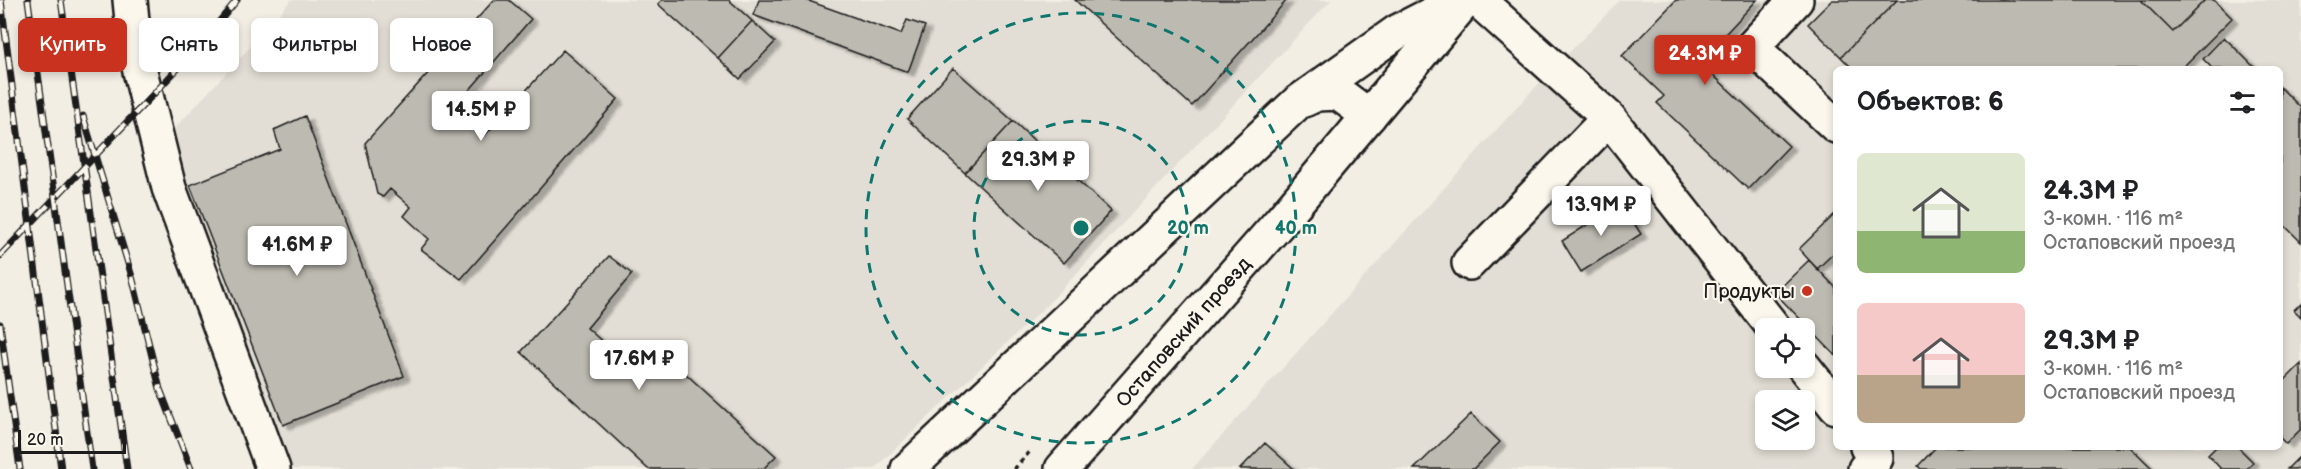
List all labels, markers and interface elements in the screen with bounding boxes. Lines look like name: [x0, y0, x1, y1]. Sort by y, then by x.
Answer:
chip: Купить: [18, 18, 127, 72]
chip: Снять: [139, 18, 239, 72]
chip: Фильтры: [251, 18, 378, 72]
chip: Новое: [390, 18, 493, 72]
pin: 24.3M ₽: [1650, 35, 1760, 86]
text: 24.3M ₽: [1668, 42, 1742, 66]
icon: filters: [2226, 86, 2259, 119]
text: Объектов: 6: [1857, 87, 2004, 118]
pin: 14.5M ₽: [426, 91, 536, 142]
text: 14.5M ₽: [446, 98, 516, 122]
pin: 29.3M ₽: [983, 141, 1093, 192]
text: 29.3M ₽: [1001, 148, 1075, 172]
text: 24.3M ₽: [2043, 176, 2138, 207]
icon: home: [1905, 177, 1977, 249]
pin: 13.9M ₽: [1546, 186, 1656, 237]
text: 13.9M ₽: [1566, 193, 1636, 217]
text: 3-комн. · 116 m²: [2043, 207, 2183, 231]
centre of rings: [1071, 218, 1091, 238]
text: 20 m: [1167, 218, 1209, 239]
text: 40 m: [1275, 218, 1317, 239]
pin: 41.6M ₽: [242, 226, 352, 277]
text: Остаповский проезд: [2043, 231, 2235, 255]
text: 41.6M ₽: [262, 233, 332, 257]
street label: Остаповский проезд: [1111, 252, 1256, 412]
place label: Продукты: [1703, 280, 1795, 304]
marker: Продукты: [1800, 284, 1814, 298]
map controls: [1755, 318, 1815, 450]
button: locate: [1755, 318, 1815, 378]
text: 29.3M ₽: [2043, 326, 2139, 357]
icon: home: [1905, 327, 1977, 399]
pin: 17.6M ₽: [584, 340, 694, 391]
text: 17.6M ₽: [604, 347, 674, 371]
text: 3-комн. · 116 m²: [2043, 357, 2183, 381]
text: Остаповский проезд: [2043, 381, 2235, 405]
button: layers: [1755, 390, 1815, 450]
scale bar: [18, 427, 126, 454]
text: 20 m: [27, 431, 63, 450]

